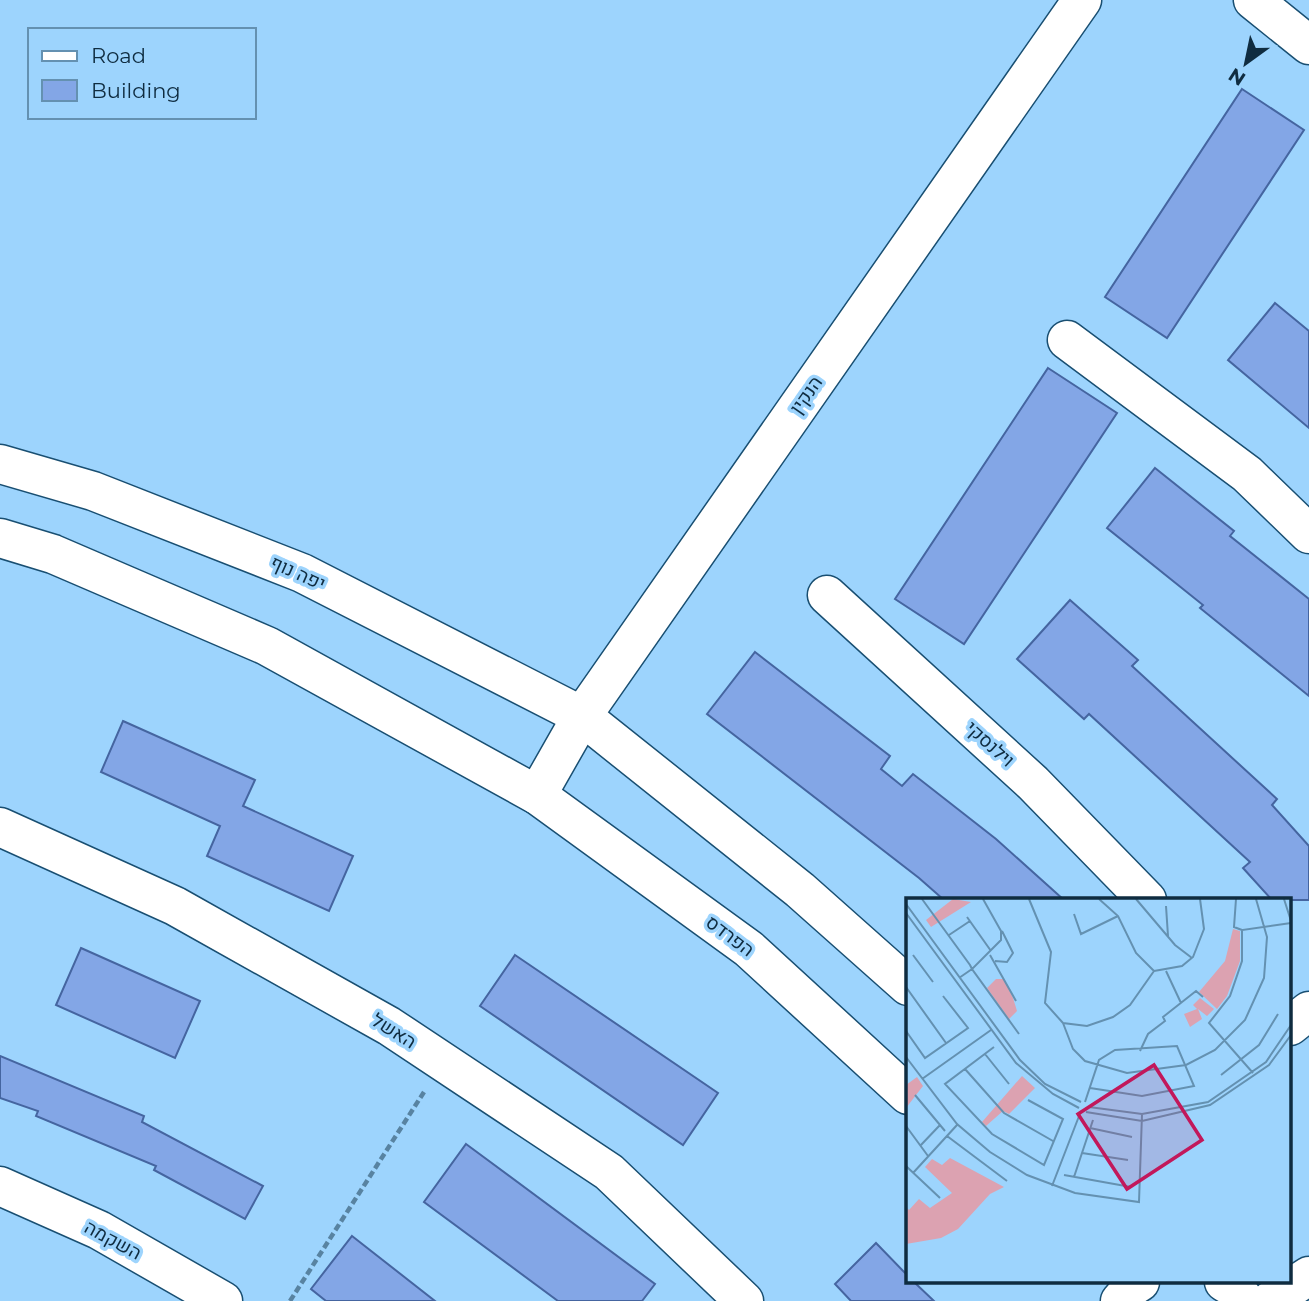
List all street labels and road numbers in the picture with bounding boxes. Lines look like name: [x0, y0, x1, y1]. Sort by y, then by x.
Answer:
street label: הנקין: [785, 372, 827, 418]
street label: יפה נוף: [267, 551, 329, 595]
street label: וילנסקי: [961, 716, 1019, 772]
street label: הפרדס: [701, 910, 759, 962]
street label: האשל: [367, 1008, 421, 1054]
street label: השקמה: [81, 1215, 145, 1265]

